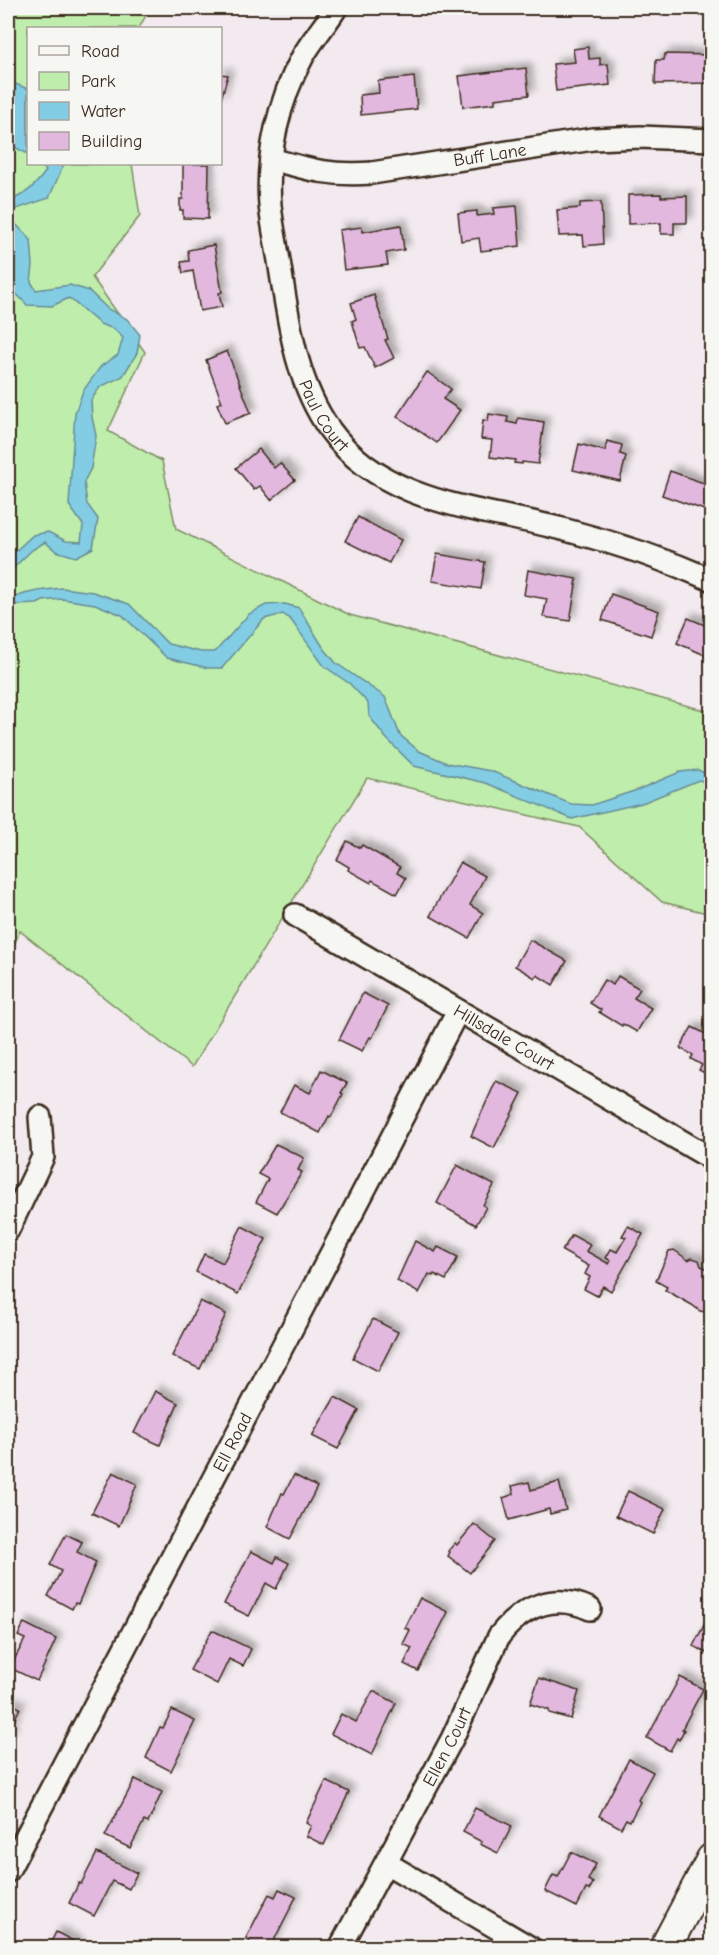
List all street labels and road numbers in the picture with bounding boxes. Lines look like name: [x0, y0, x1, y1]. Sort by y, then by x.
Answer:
street label: Buff Lane: [452, 139, 528, 171]
street label: Paul Court: [294, 377, 353, 457]
street label: Hillsdale Court: [450, 1000, 558, 1076]
street label: Ell Road: [209, 1409, 257, 1475]
street label: Ellen Court: [419, 1703, 476, 1790]

